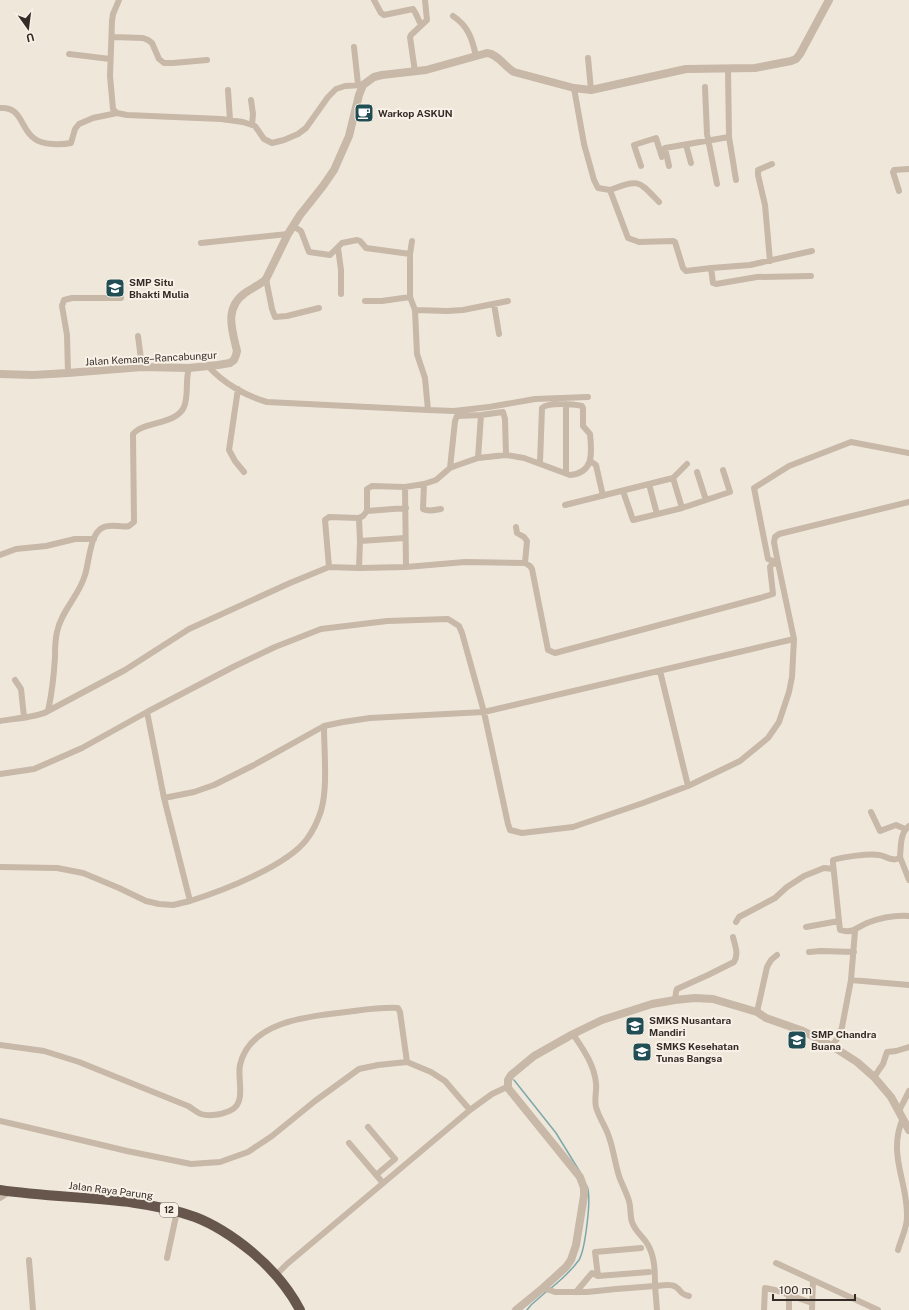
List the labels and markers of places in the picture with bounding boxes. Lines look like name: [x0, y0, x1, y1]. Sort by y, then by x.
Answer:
cafe icon: Warkop ASKUN: [353, 102, 375, 124]
place label: Warkop ASKUN: [378, 107, 453, 119]
place label: SMP Situ Bhakti Mulia: [129, 276, 189, 300]
school or university icon: SMP Situ Bhakti Mulia: [104, 277, 126, 299]
place label: SMKS Nusantara Mandiri: [649, 1014, 731, 1038]
school or university icon: SMKS Nusantara Mandiri: [624, 1015, 646, 1037]
place label: SMP Chandra Buana: [811, 1028, 877, 1052]
school or university icon: SMP Chandra Buana: [786, 1029, 808, 1051]
place label: SMKS Kesehatan Tunas Bangsa: [656, 1040, 739, 1064]
school or university icon: SMKS Kesehatan Tunas Bangsa: [631, 1041, 653, 1063]

